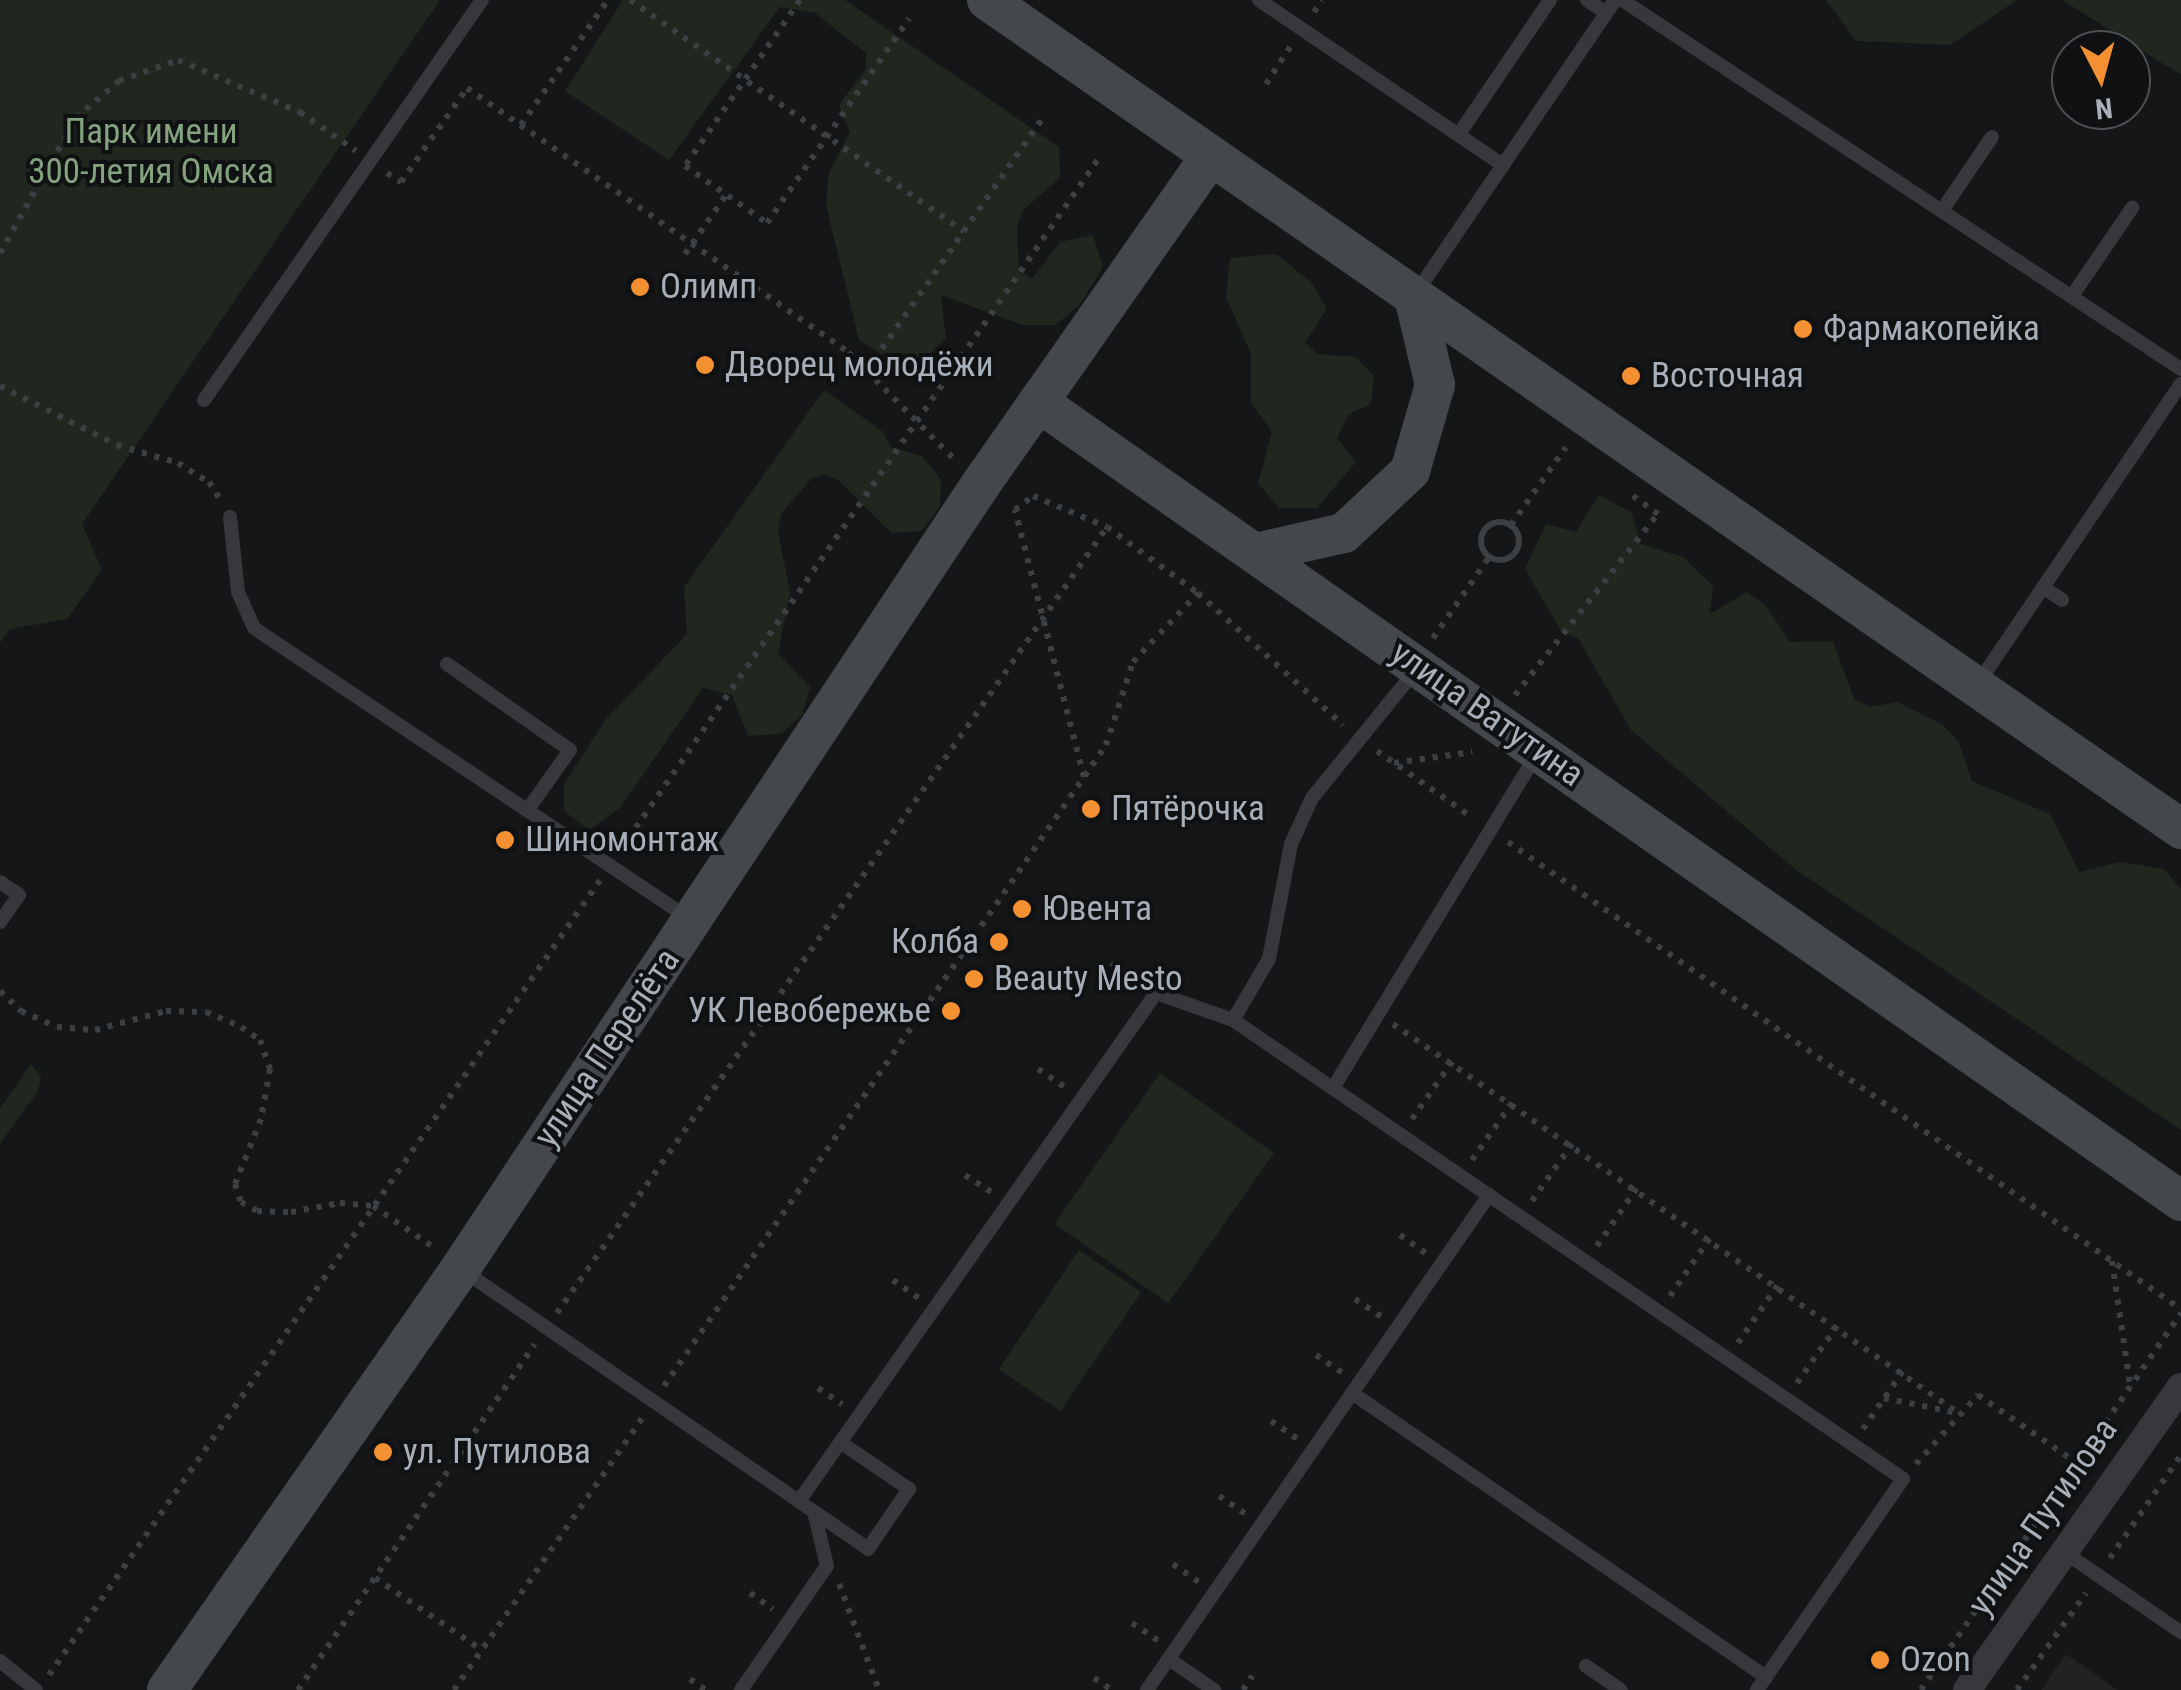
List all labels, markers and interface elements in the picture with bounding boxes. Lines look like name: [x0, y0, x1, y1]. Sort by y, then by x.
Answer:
north arrow: [2051, 30, 2151, 130]
text: N: [2094, 91, 2114, 126]
park label: Парк имени 300-летия Омска: [28, 111, 274, 193]
place label: Олимп: [660, 266, 757, 308]
marker: Олимп: [629, 276, 651, 298]
place label: Фармакопейка: [1823, 308, 2040, 350]
marker: Фармакопейка: [1792, 318, 1814, 340]
place label: Дворец молодёжи: [725, 344, 994, 386]
marker: Дворец молодёжи: [694, 354, 716, 376]
place label: Восточная: [1651, 355, 1804, 397]
marker: Восточная: [1620, 365, 1642, 387]
street label: улица Ватутина: [1383, 632, 1591, 796]
place label: Пятёрочка: [1111, 788, 1265, 830]
marker: Пятёрочка: [1080, 798, 1102, 820]
place label: Шиномонтаж: [525, 819, 719, 861]
marker: Шиномонтаж: [494, 829, 516, 851]
place label: Ювента: [1042, 888, 1152, 930]
marker: Ювента: [1011, 898, 1033, 920]
place label: Колба: [891, 921, 979, 963]
marker: Колба: [988, 931, 1010, 953]
street label: улица Перелёта: [525, 941, 689, 1155]
place label: Beauty Mesto: [994, 958, 1183, 1000]
marker: Beauty Mesto: [963, 968, 985, 990]
place label: УК Левобережье: [688, 990, 931, 1032]
marker: УК Левобережье: [940, 1000, 962, 1022]
street label: улица Путилова: [1959, 1410, 2127, 1624]
place label: ул. Путилова: [403, 1431, 591, 1473]
marker: ул. Путилова: [372, 1441, 394, 1463]
place label: Ozon: [1900, 1639, 1971, 1681]
marker: Ozon: [1869, 1649, 1891, 1671]

